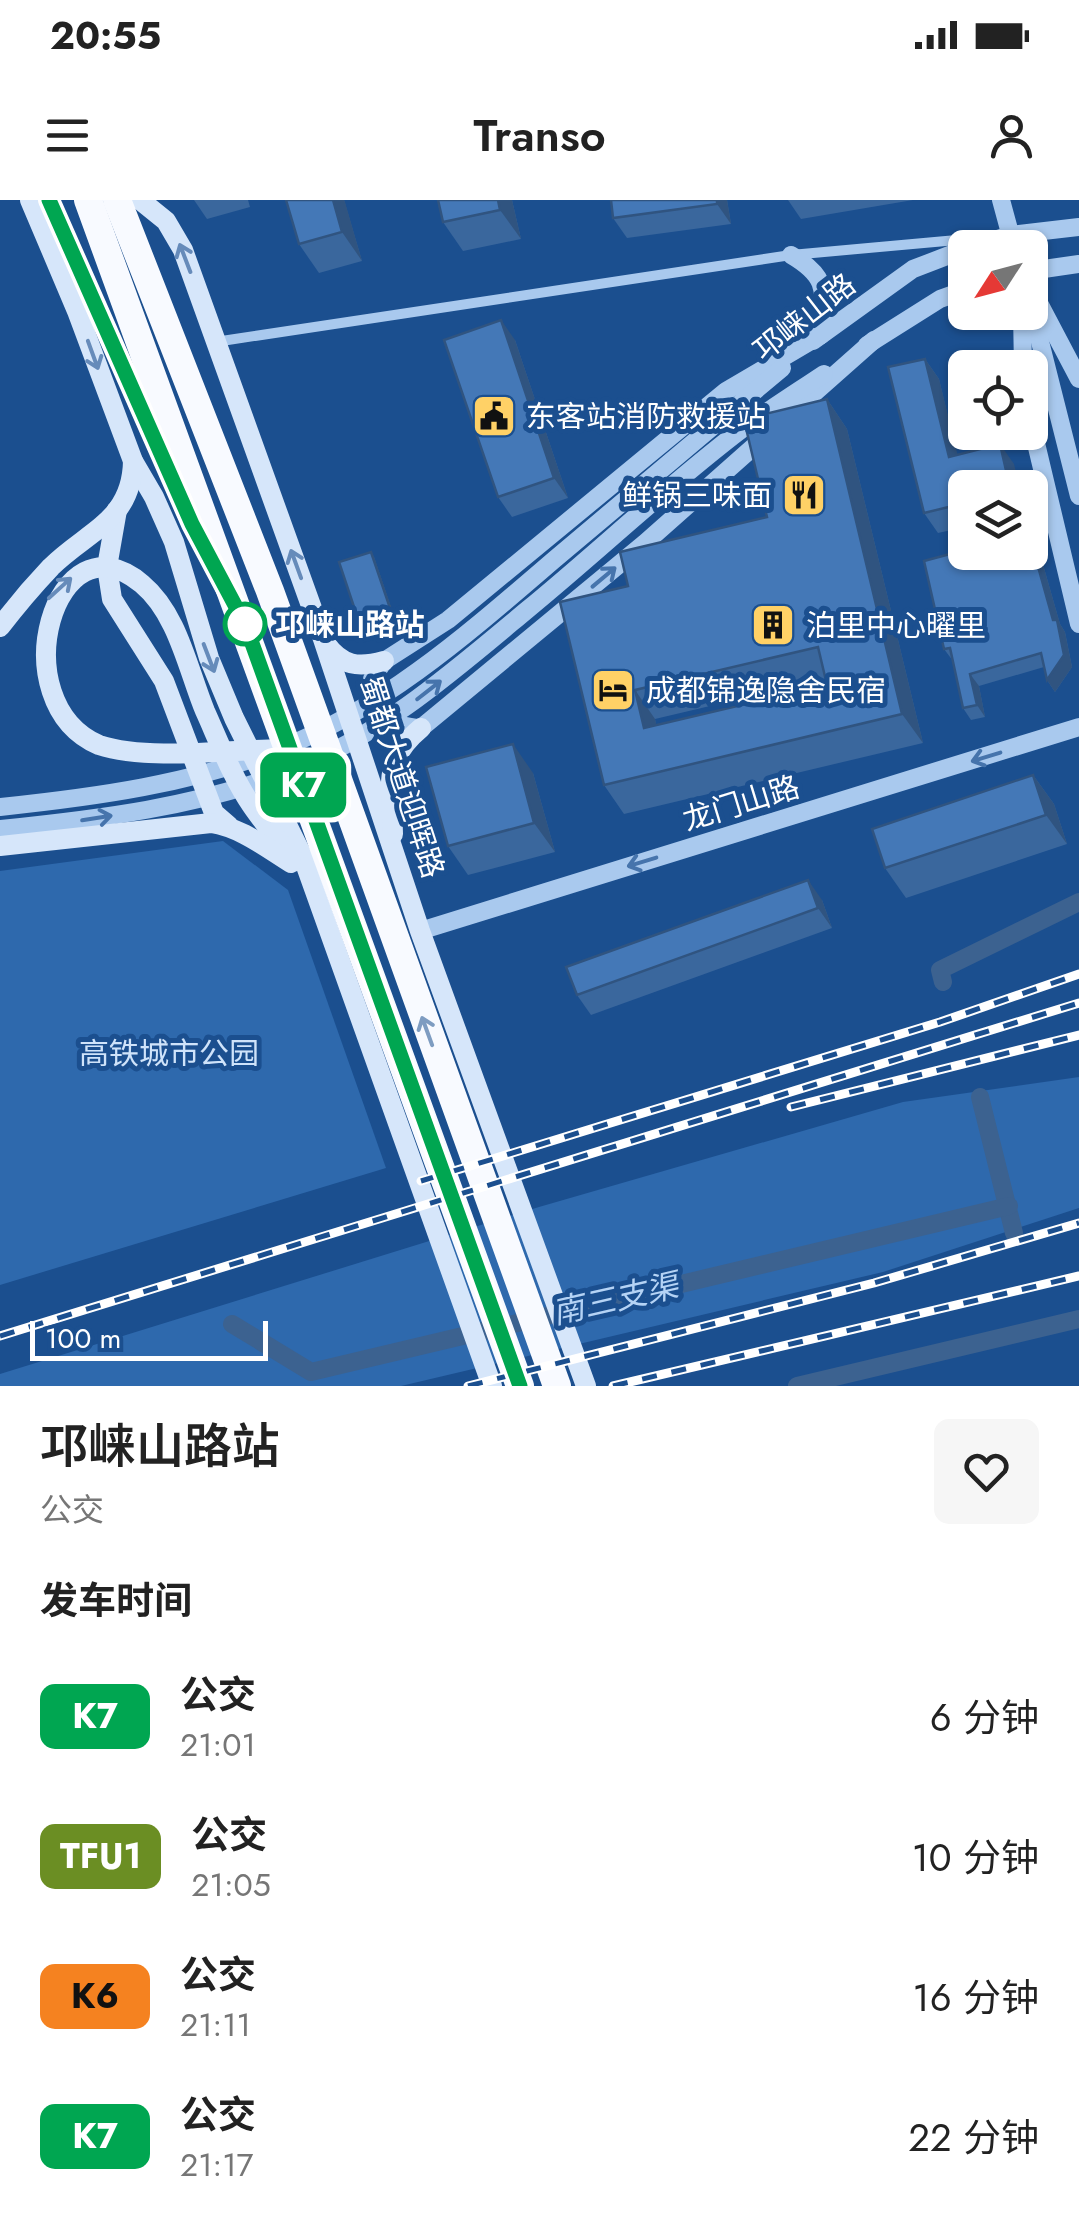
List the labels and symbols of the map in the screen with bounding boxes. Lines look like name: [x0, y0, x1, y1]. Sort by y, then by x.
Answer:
north arrow: [948, 230, 1048, 330]
one-way arrow: [175, 244, 193, 274]
street label: 邛崃山路: [743, 263, 865, 371]
one-way arrow: [86, 339, 104, 370]
public building icon: 东客站消防救援站: [471, 393, 517, 439]
place label: 东客站消防救援站: [526, 395, 766, 438]
restaurant icon: 鲜锅三味面: [781, 472, 827, 518]
place label: 鲜锅三味面: [622, 474, 772, 517]
one-way arrow: [286, 550, 304, 581]
one-way arrow: [591, 566, 617, 588]
one-way arrow: [47, 577, 72, 600]
building icon: 泊里中心曜里: [750, 602, 796, 648]
marker: 邛崃山路站: [224, 603, 266, 645]
place label: 邛崃山路站: [275, 603, 425, 646]
place label: 泊里中心曜里: [806, 604, 986, 647]
one-way arrow: [201, 641, 219, 672]
hotel icon: 成都锦逸隐舍民宿: [590, 667, 636, 713]
place label: 成都锦逸隐舍民宿: [646, 669, 886, 712]
street label: 蜀都大道迎晖路: [349, 670, 455, 884]
one-way arrow: [415, 680, 441, 702]
one-way arrow: [971, 749, 1003, 767]
line badge: K7: [258, 752, 348, 818]
street label: 龙门山路: [677, 765, 805, 841]
one-way arrow: [80, 809, 113, 827]
one-way arrow: [627, 855, 658, 873]
one-way arrow: [416, 1016, 434, 1048]
park label: 高铁城市公园: [79, 1032, 259, 1075]
water label: 南三支渠: [547, 1261, 686, 1336]
scale bar: [30, 1316, 268, 1360]

